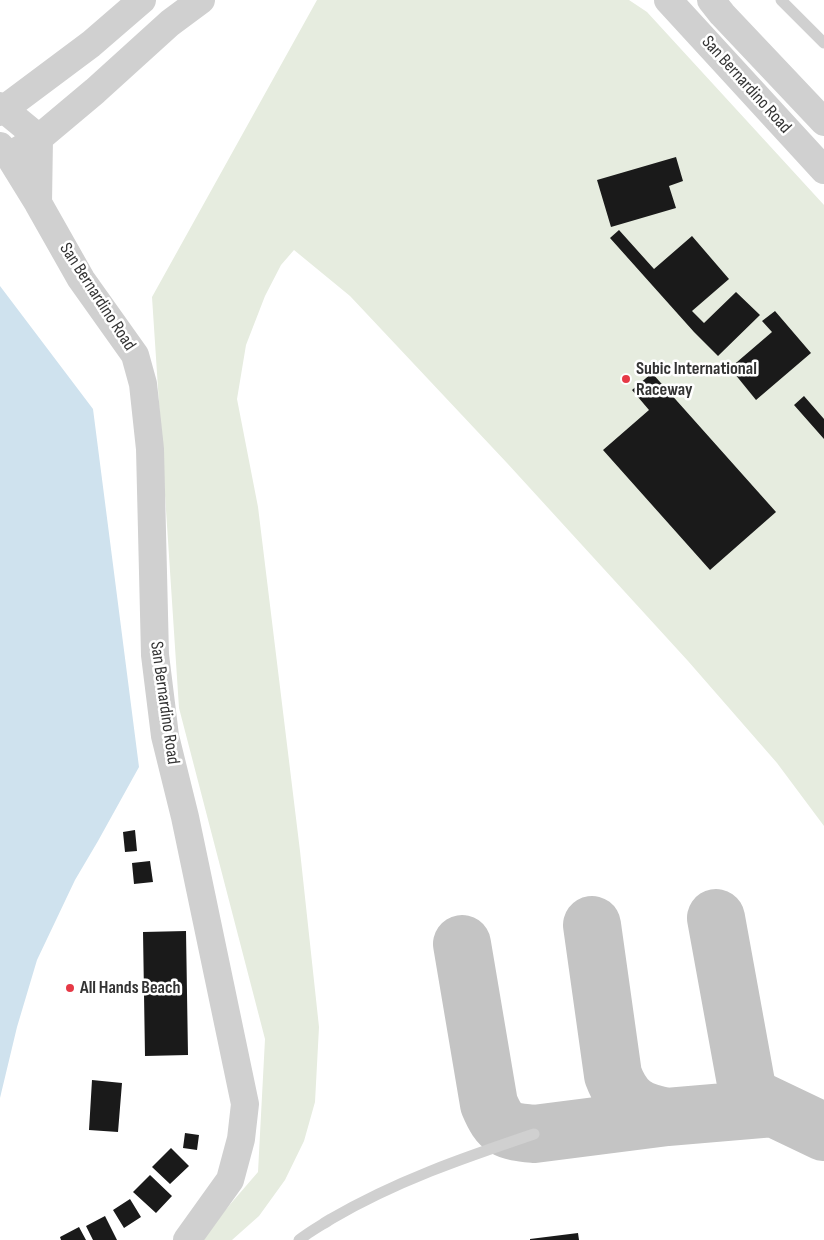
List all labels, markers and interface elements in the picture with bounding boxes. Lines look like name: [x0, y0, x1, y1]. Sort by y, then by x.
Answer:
street label: San Bernardino Road: [696, 32, 796, 138]
street label: San Bernardino Road: [54, 239, 140, 355]
place label: Subic International Raceway: [636, 358, 757, 400]
marker: Subic International Raceway: [620, 373, 632, 385]
street label: San Bernardino Road: [145, 640, 183, 766]
place label: All Hands Beach: [80, 977, 181, 999]
marker: All Hands Beach: [64, 982, 76, 994]

